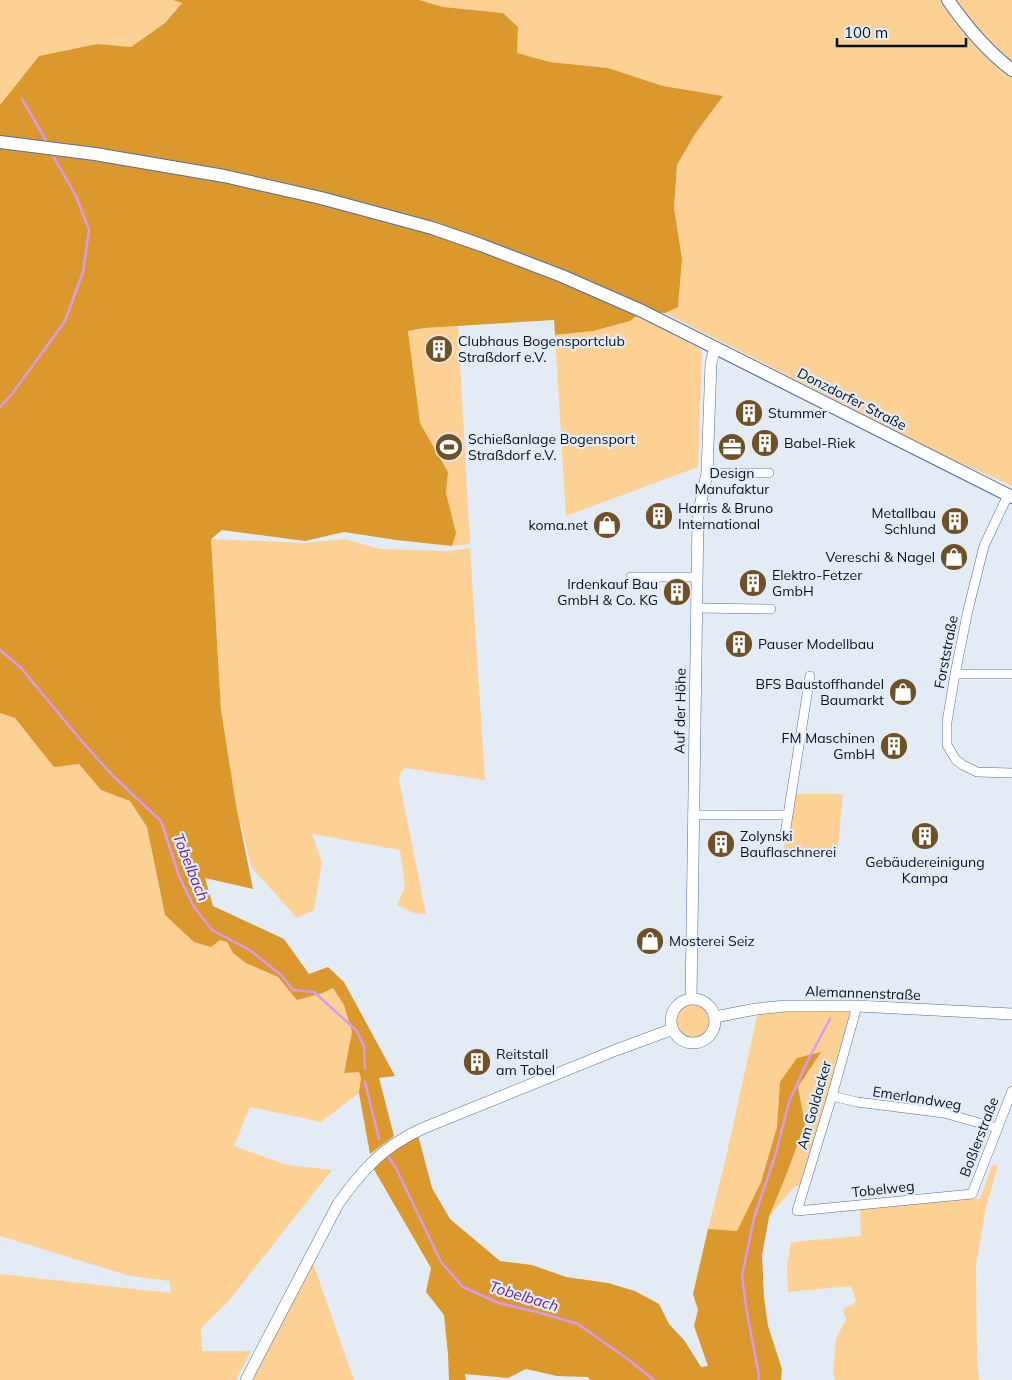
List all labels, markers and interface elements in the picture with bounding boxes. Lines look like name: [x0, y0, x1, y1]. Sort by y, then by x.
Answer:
scale bar: [837, 15, 966, 47]
text: 100 m: [844, 23, 888, 42]
place label: Clubhaus Bogensportclub Straßdorf e.V.: [458, 332, 625, 366]
building icon: Clubhaus Bogensportclub Straßdorf e.V.: [424, 334, 454, 364]
street label: Donzdorfer Straße: [794, 364, 910, 434]
building icon: Stummer: [734, 398, 764, 428]
place label: Stummer: [768, 404, 828, 422]
building icon: Babel-Riek: [750, 428, 780, 458]
place label: Schießanlage Bogensport Straßdorf e.V.: [468, 430, 635, 464]
sports icon: Schießanlage Bogensport Straßdorf e.V.: [434, 432, 464, 462]
office icon: Design Manufaktur: [717, 432, 747, 462]
place label: Babel-Riek: [784, 434, 856, 452]
place label: Design Manufaktur: [695, 464, 770, 498]
place label: Harris & Bruno International: [678, 499, 773, 533]
building icon: Harris & Bruno International: [644, 501, 674, 531]
place label: Metallbau Schlund: [872, 504, 936, 538]
building icon: Metallbau Schlund: [940, 506, 970, 536]
shop icon: koma.net: [592, 510, 622, 540]
place label: koma.net: [528, 516, 588, 534]
shop icon: Vereschi & Nagel: [939, 542, 969, 572]
place label: Vereschi & Nagel: [825, 548, 935, 566]
place label: Elektro-Fetzer GmbH: [772, 566, 863, 600]
building icon: Elektro-Fetzer GmbH: [738, 568, 768, 598]
place label: Irdenkauf Bau GmbH & Co. KG: [557, 575, 658, 609]
building icon: Irdenkauf Bau GmbH & Co. KG: [662, 577, 692, 607]
street label: Forststraße: [930, 614, 962, 690]
building icon: Pauser Modellbau: [724, 629, 754, 659]
place label: Pauser Modellbau: [758, 635, 874, 653]
street label: Auf der Höhe: [670, 668, 690, 754]
place label: BFS Baustoffhandel Baumarkt: [756, 675, 884, 709]
shop icon: BFS Baustoffhandel Baumarkt: [888, 677, 918, 707]
place label: FM Maschinen GmbH: [782, 729, 875, 763]
building icon: FM Maschinen GmbH: [879, 731, 909, 761]
building icon: Gebäudereinigung Kampa: [910, 821, 940, 851]
place label: Zolynski Bauflaschnerei: [740, 827, 836, 861]
building icon: Zolynski Bauflaschnerei: [706, 829, 736, 859]
water label: Tobelbach: [169, 830, 213, 904]
place label: Gebäudereinigung Kampa: [865, 853, 985, 887]
shop icon: Mosterei Seiz: [635, 926, 665, 956]
place label: Mosterei Seiz: [669, 932, 755, 950]
street label: Alemannenstraße: [805, 982, 921, 1004]
place label: Reitstall am Tobel: [496, 1045, 555, 1079]
building icon: Reitstall am Tobel: [462, 1047, 492, 1077]
street label: Am Goldacker: [793, 1058, 835, 1151]
street label: Emerlandweg: [871, 1082, 963, 1114]
street label: Boßlerstraße: [956, 1095, 1002, 1179]
street label: Tobelweg: [851, 1177, 915, 1201]
water label: Tobelbach: [487, 1276, 561, 1316]

